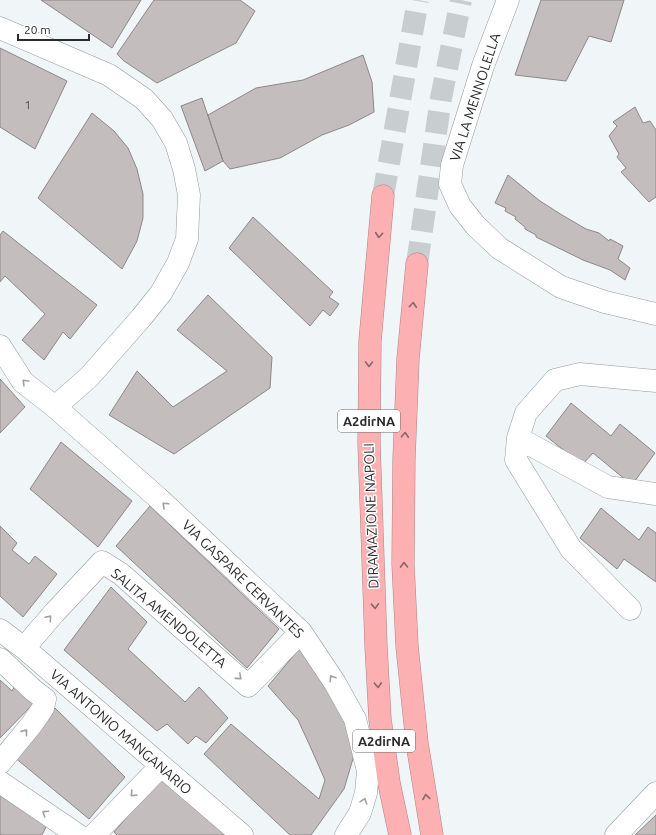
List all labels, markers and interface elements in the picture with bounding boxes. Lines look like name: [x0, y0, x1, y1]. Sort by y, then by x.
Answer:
scale bar: [18, 16, 89, 42]
text: 20 m: [24, 23, 51, 36]
street label: VIA LA MENNOLELLA: [447, 31, 503, 163]
house number: 1: [25, 98, 31, 111]
one-way arrow: [375, 232, 384, 238]
one-way arrow: [409, 302, 418, 308]
one-way arrow: [365, 361, 373, 367]
one-way arrow: [22, 379, 30, 387]
road number: A2dirNA: [338, 410, 400, 432]
one-way arrow: [401, 432, 409, 438]
street label: DIRAMAZIONE NAPOLI: [360, 443, 382, 589]
one-way arrow: [162, 502, 170, 510]
street label: VIA GASPARE CERVANTES: [179, 517, 307, 641]
one-way arrow: [399, 562, 408, 568]
street label: SALITA AMENDOLETTA: [108, 565, 230, 671]
one-way arrow: [370, 603, 379, 609]
one-way arrow: [45, 616, 52, 623]
street label: VIA ANTONIO MANGANARIO: [47, 666, 195, 798]
one-way arrow: [234, 673, 242, 680]
one-way arrow: [330, 676, 337, 683]
one-way arrow: [374, 682, 383, 688]
one-way arrow: [20, 730, 27, 737]
road number: A2dirNA: [353, 730, 415, 752]
one-way arrow: [131, 789, 138, 797]
one-way arrow: [422, 794, 430, 800]
one-way arrow: [359, 797, 368, 804]
one-way arrow: [43, 811, 50, 818]

